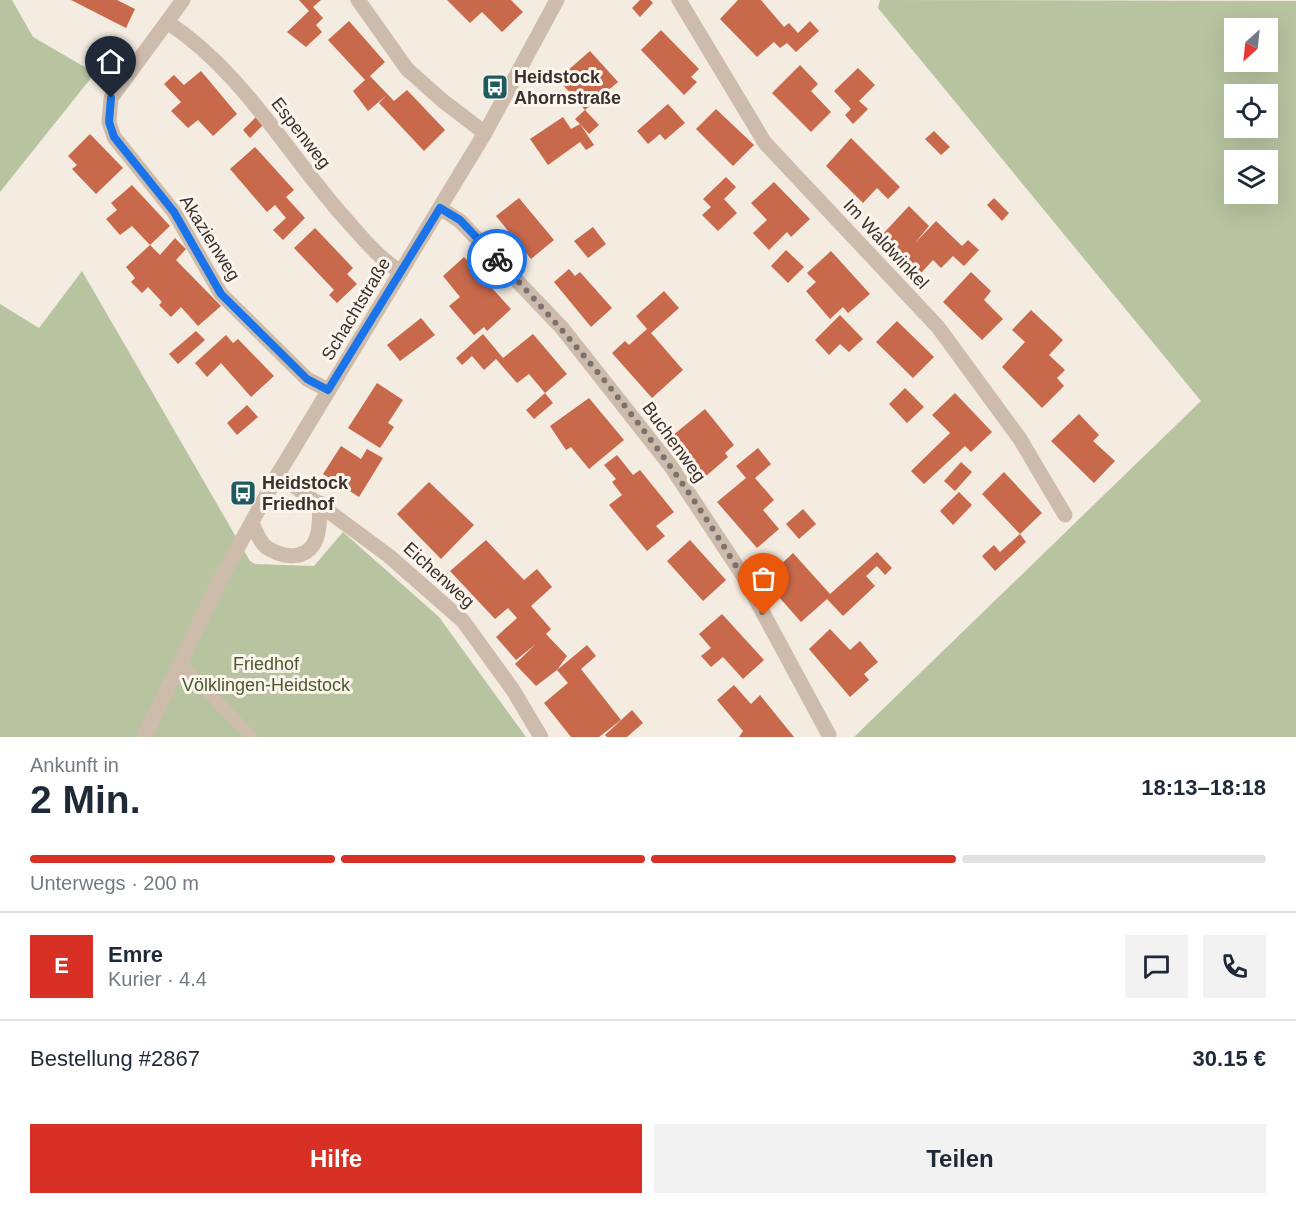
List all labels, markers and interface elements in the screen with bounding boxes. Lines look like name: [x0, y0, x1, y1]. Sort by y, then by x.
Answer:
north arrow: [1224, 18, 1278, 72]
map controls: [1224, 18, 1278, 204]
pin: [85, 36, 136, 98]
icon: home: [94, 45, 127, 78]
place label: Heidstock Ahornstraße: [514, 67, 621, 108]
bus stop icon: Heidstock Ahornstraße: [480, 72, 510, 102]
button: locate: [1224, 84, 1278, 138]
street label: Espenweg: [267, 94, 335, 172]
button: layers: [1224, 150, 1278, 204]
street label: Akazienweg: [176, 192, 244, 284]
street label: Im Waldwinkel: [839, 195, 933, 293]
courier: [467, 229, 527, 289]
icon: bike: [481, 243, 514, 276]
street label: Schachtstraße: [318, 254, 394, 364]
street label: Buchenweg: [638, 398, 710, 486]
place label: Heidstock Friedhof: [262, 473, 349, 514]
bus stop icon: Heidstock Friedhof: [228, 478, 258, 508]
street label: Eichenweg: [400, 538, 478, 612]
pin: [738, 553, 789, 615]
icon: bag: [747, 562, 780, 595]
park label: Friedhof Völklingen-Heidstock: [182, 654, 351, 695]
text: Ankunft in: [30, 754, 119, 776]
text: 18:13–18:18: [1141, 775, 1266, 800]
text: 2 Min.: [30, 778, 141, 821]
text: Unterwegs · 200 m: [30, 872, 199, 894]
button: chat: [1125, 935, 1188, 998]
button: phone: [1203, 935, 1266, 998]
text: Emre: [108, 942, 163, 967]
text: E: [54, 953, 69, 978]
text: Kurier · 4.4: [108, 968, 207, 990]
text: Bestellung #2867: [30, 1046, 200, 1071]
text: 30.15 €: [1193, 1046, 1266, 1071]
button: Hilfe: [30, 1124, 642, 1193]
button: Teilen: [654, 1124, 1266, 1193]

